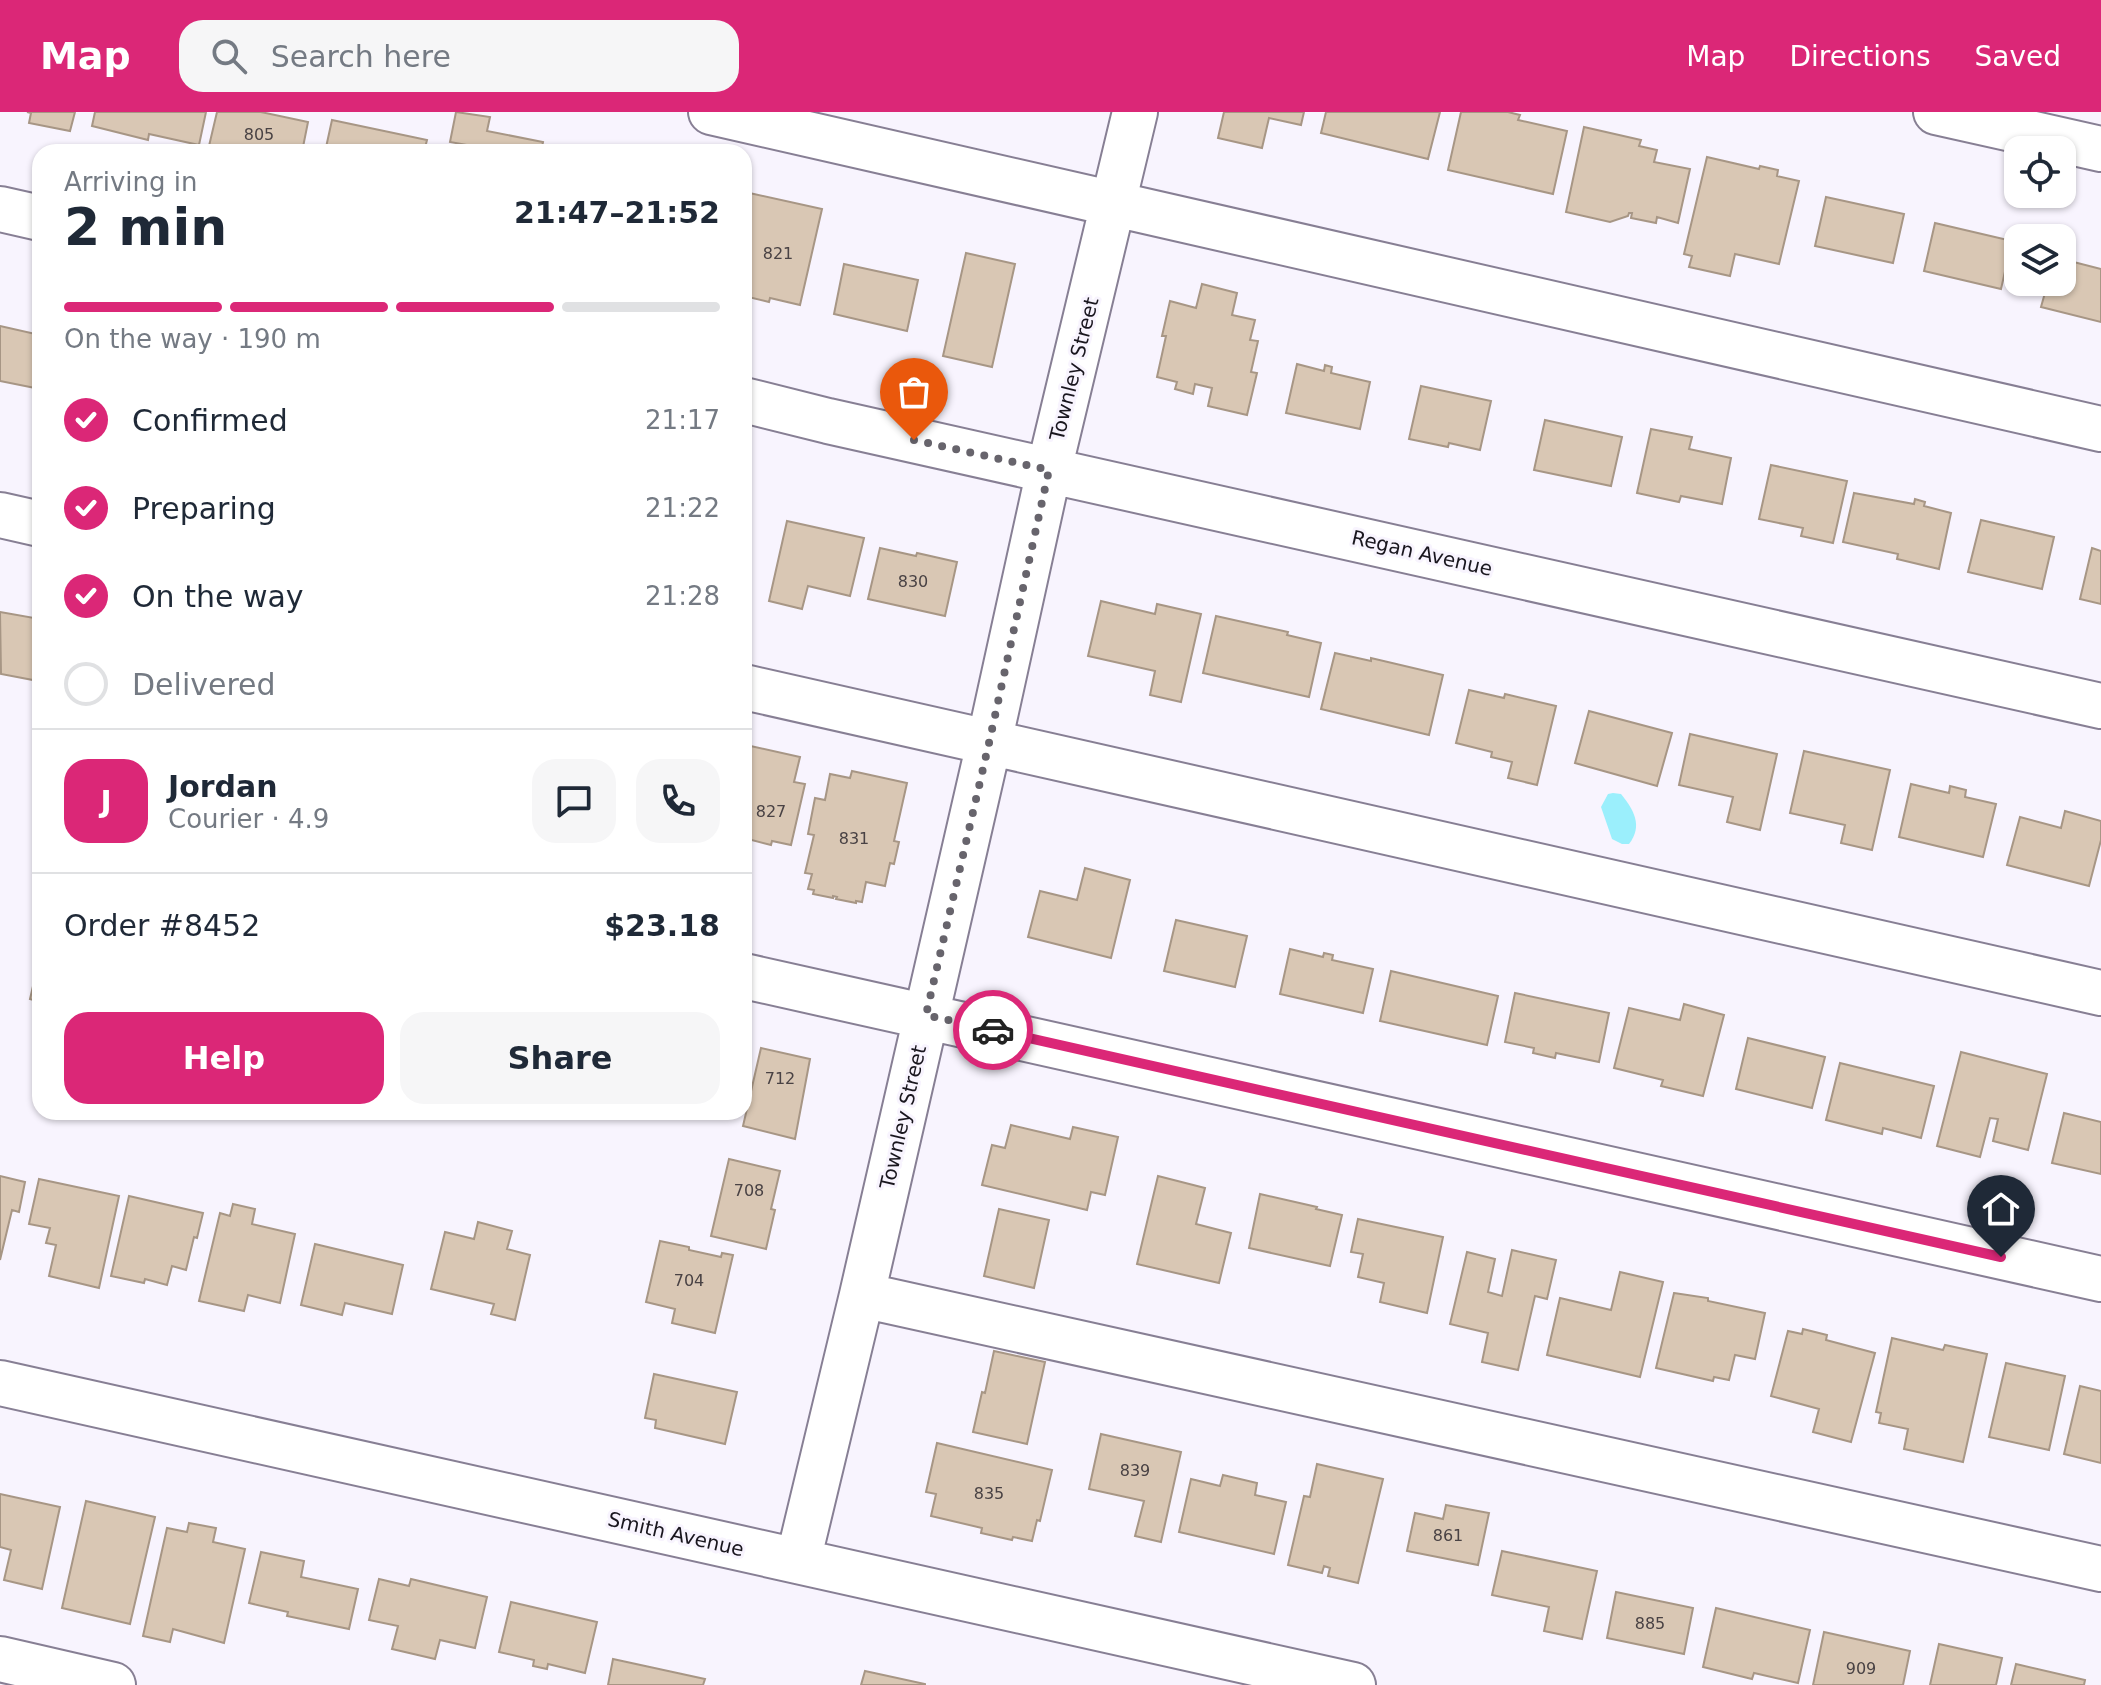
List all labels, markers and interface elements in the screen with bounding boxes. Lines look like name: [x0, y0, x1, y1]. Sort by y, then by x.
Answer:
search box: [179, 20, 739, 92]
text: Map: [40, 34, 131, 78]
icon: search: [207, 34, 251, 78]
text: Search here: [271, 39, 451, 74]
text: Map: [1686, 40, 1745, 73]
text: Directions: [1789, 40, 1930, 73]
text: Saved: [1974, 40, 2061, 73]
house number: 805: [244, 125, 274, 144]
map controls: [2004, 136, 2076, 296]
button: locate: [2004, 136, 2076, 208]
text: Arriving in: [64, 167, 198, 197]
text: 21:47–21:52: [514, 195, 720, 230]
text: 2 min: [64, 197, 227, 257]
button: layers: [2004, 224, 2076, 296]
house number: 821: [763, 244, 793, 263]
street label: Townley Street: [1044, 295, 1103, 444]
text: On the way · 190 m: [64, 324, 321, 354]
pin: [880, 358, 948, 440]
icon: bag: [892, 370, 936, 414]
icon: check: [64, 398, 108, 442]
text: Confirmed: [132, 403, 288, 438]
text: 21:17: [645, 405, 720, 435]
icon: check: [64, 486, 108, 530]
text: Preparing: [132, 491, 276, 526]
text: 21:22: [645, 493, 720, 523]
street label: Regan Avenue: [1349, 525, 1495, 581]
house number: 830: [898, 572, 928, 591]
icon: check: [64, 574, 108, 618]
text: On the way: [132, 579, 304, 614]
text: 21:28: [645, 581, 720, 611]
text: Delivered: [132, 667, 276, 702]
button: chat: [532, 759, 616, 843]
button: phone: [636, 759, 720, 843]
text: Jordan: [168, 769, 278, 804]
text: J: [100, 784, 112, 819]
house number: 827: [756, 802, 786, 821]
text: Courier · 4.9: [168, 804, 329, 834]
house number: 831: [839, 829, 869, 848]
text: Order #8452: [64, 908, 260, 943]
text: $23.18: [604, 908, 720, 943]
courier: [953, 990, 1033, 1070]
icon: car: [971, 1008, 1015, 1052]
button: Help: [64, 1012, 384, 1104]
button: Share: [400, 1012, 720, 1104]
street label: Townley Street: [875, 1043, 931, 1192]
house number: 712: [765, 1069, 795, 1088]
pin: [1967, 1175, 2035, 1257]
house number: 708: [734, 1181, 764, 1200]
icon: home: [1979, 1187, 2023, 1231]
house number: 704: [674, 1271, 704, 1290]
house number: 839: [1120, 1461, 1150, 1480]
house number: 835: [974, 1484, 1004, 1503]
street label: Smith Avenue: [606, 1507, 746, 1561]
house number: 861: [1433, 1526, 1463, 1545]
house number: 885: [1635, 1614, 1665, 1633]
house number: 909: [1846, 1659, 1876, 1678]

